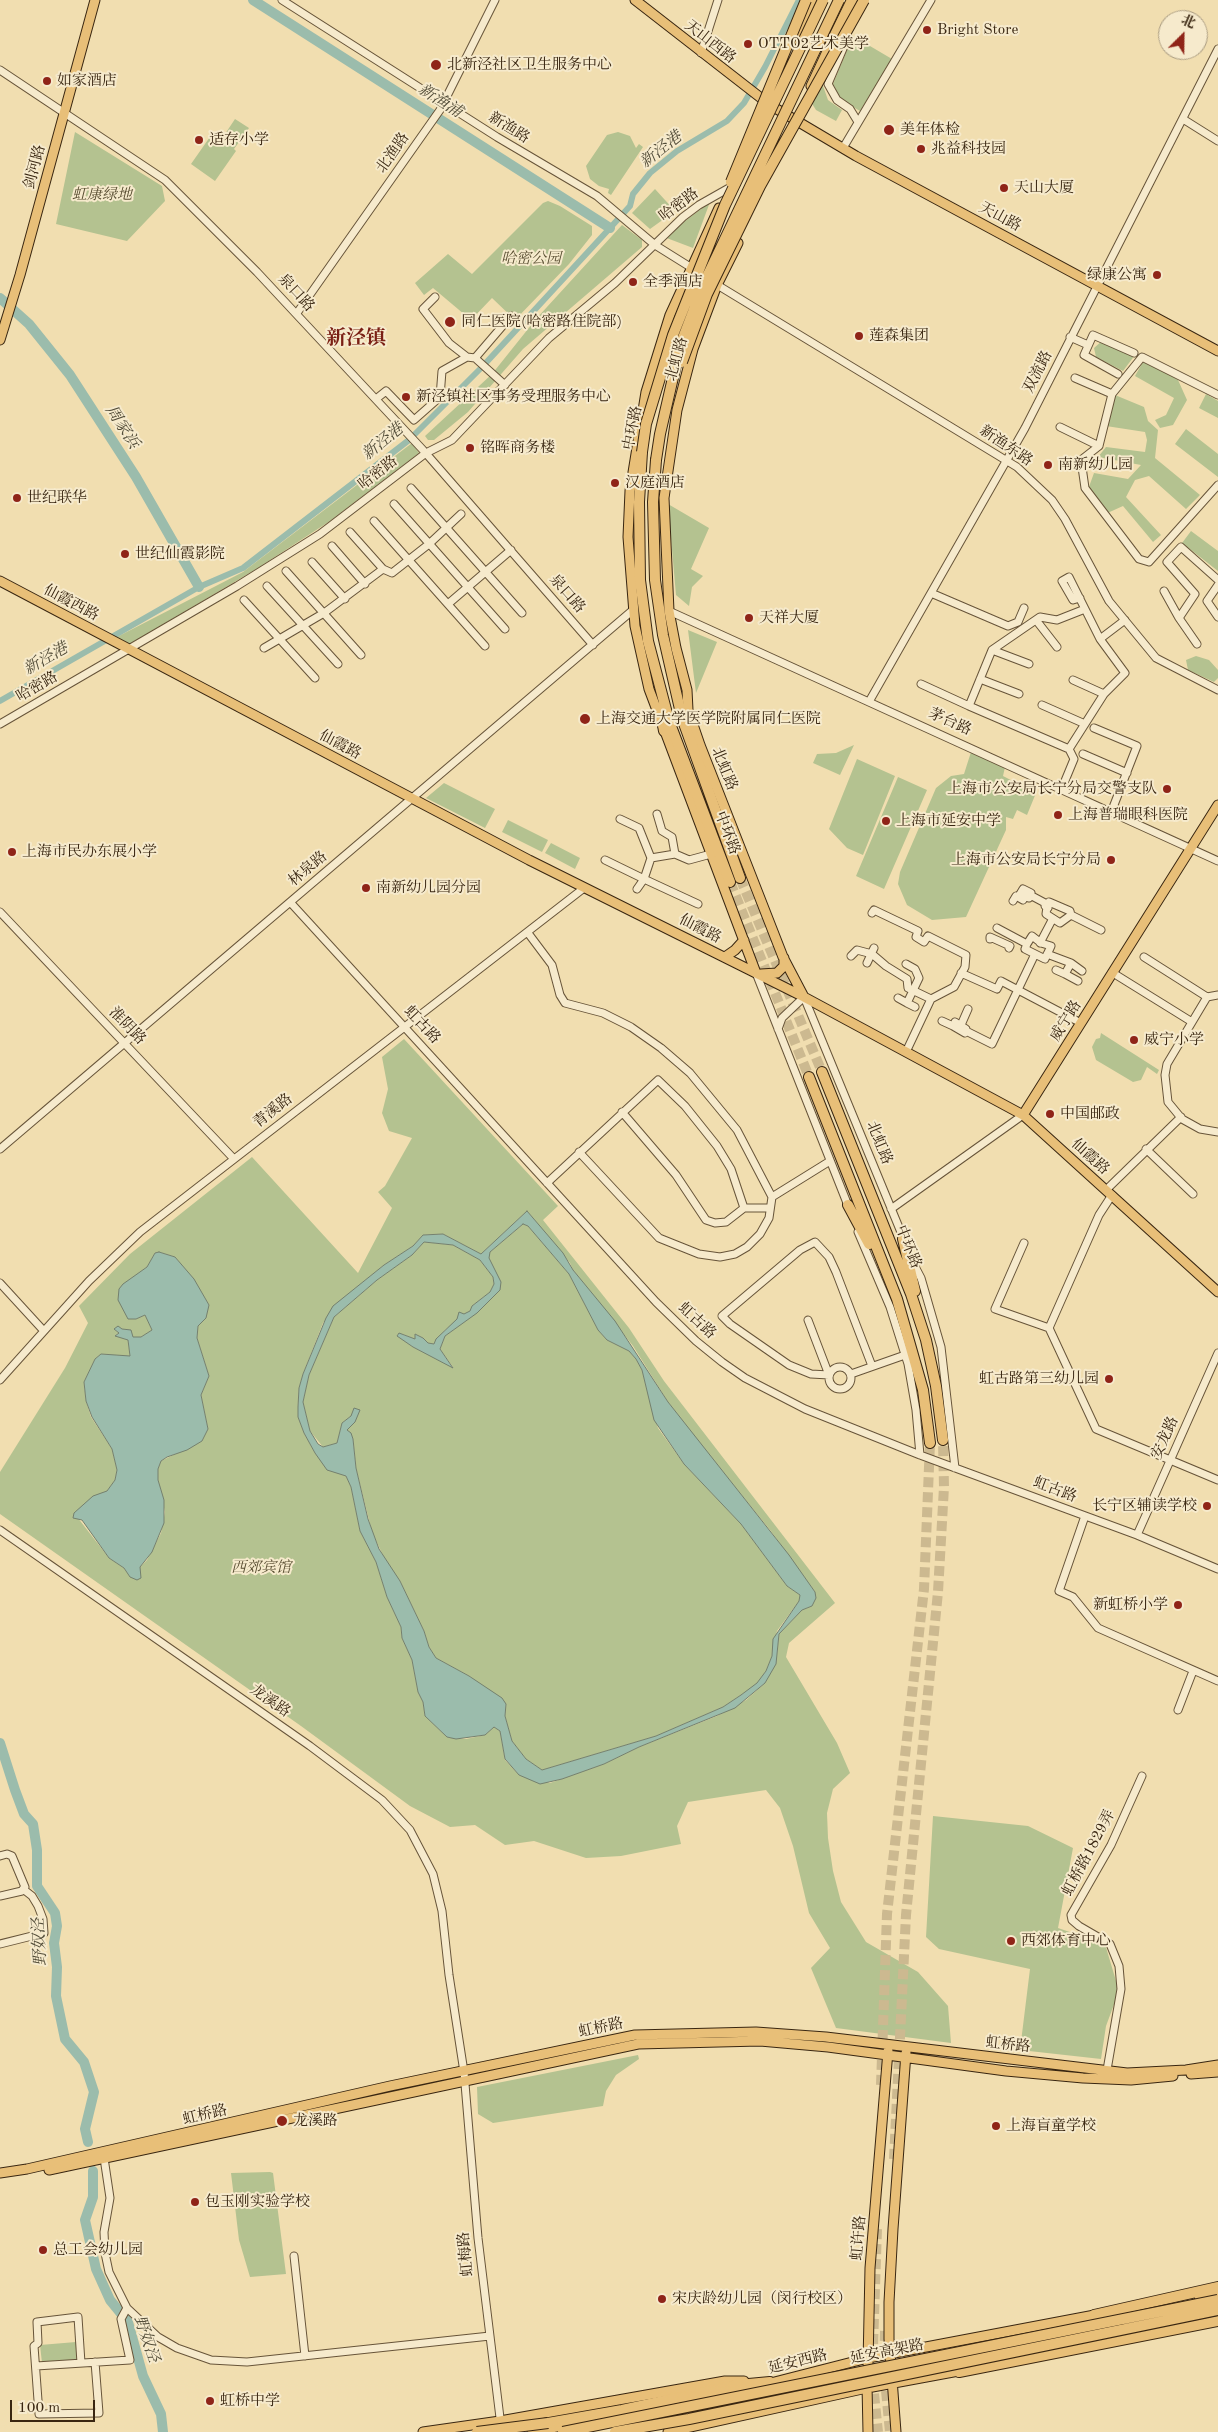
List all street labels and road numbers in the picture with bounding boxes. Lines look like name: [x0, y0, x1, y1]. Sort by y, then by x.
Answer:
street label: 天山西路: [681, 16, 739, 68]
street label: 新渔路: [485, 108, 533, 148]
street label: 北渔路: [373, 129, 413, 177]
street label: 剑河路: [20, 143, 50, 191]
street label: 哈密路: [656, 184, 702, 226]
street label: 天山路: [976, 198, 1024, 236]
street label: 泉口路: [274, 270, 318, 316]
street label: 北虹路: [662, 335, 692, 383]
street label: 双流路: [1020, 348, 1056, 396]
street label: 中环路: [620, 404, 646, 452]
street label: 新渔东路: [976, 422, 1036, 470]
street label: 哈密路: [355, 452, 401, 494]
street label: 泉口路: [545, 571, 589, 617]
street label: 仙霞西路: [40, 581, 102, 625]
street label: 哈密路: [13, 668, 61, 706]
street label: 茅台路: [926, 705, 974, 739]
street label: 仙霞路: [316, 726, 364, 764]
street label: 北虹路: [707, 745, 741, 793]
street label: 中环路: [711, 809, 743, 857]
street label: 林泉路: [285, 848, 331, 890]
street label: 仙霞路: [676, 911, 724, 947]
street label: 威宁路: [1046, 997, 1086, 1045]
street label: 虹古路: [400, 1002, 444, 1048]
street label: 淮阴路: [105, 1004, 149, 1048]
street label: 青溪路: [250, 1090, 296, 1132]
street label: 北虹路: [862, 1119, 896, 1167]
street label: 仙霞路: [1067, 1135, 1113, 1179]
street label: 中环路: [891, 1223, 925, 1271]
street label: 虹古路: [674, 1299, 720, 1343]
street label: 安龙路: [1148, 1414, 1182, 1462]
street label: 虹古路: [1031, 1474, 1079, 1506]
street label: 龙溪路: [246, 1681, 294, 1721]
street label: 虹桥路1829弄: [1059, 1807, 1119, 1899]
street label: 虹桥路: [577, 2015, 625, 2041]
street label: 虹桥路: [985, 2034, 1031, 2056]
street label: 虹桥路: [181, 2101, 229, 2129]
street label: 虹许路: [848, 2215, 870, 2261]
street label: 虹梅路: [455, 2231, 477, 2277]
street label: 延安高架路: [848, 2336, 926, 2368]
street label: 延安西路: [767, 2346, 829, 2378]

